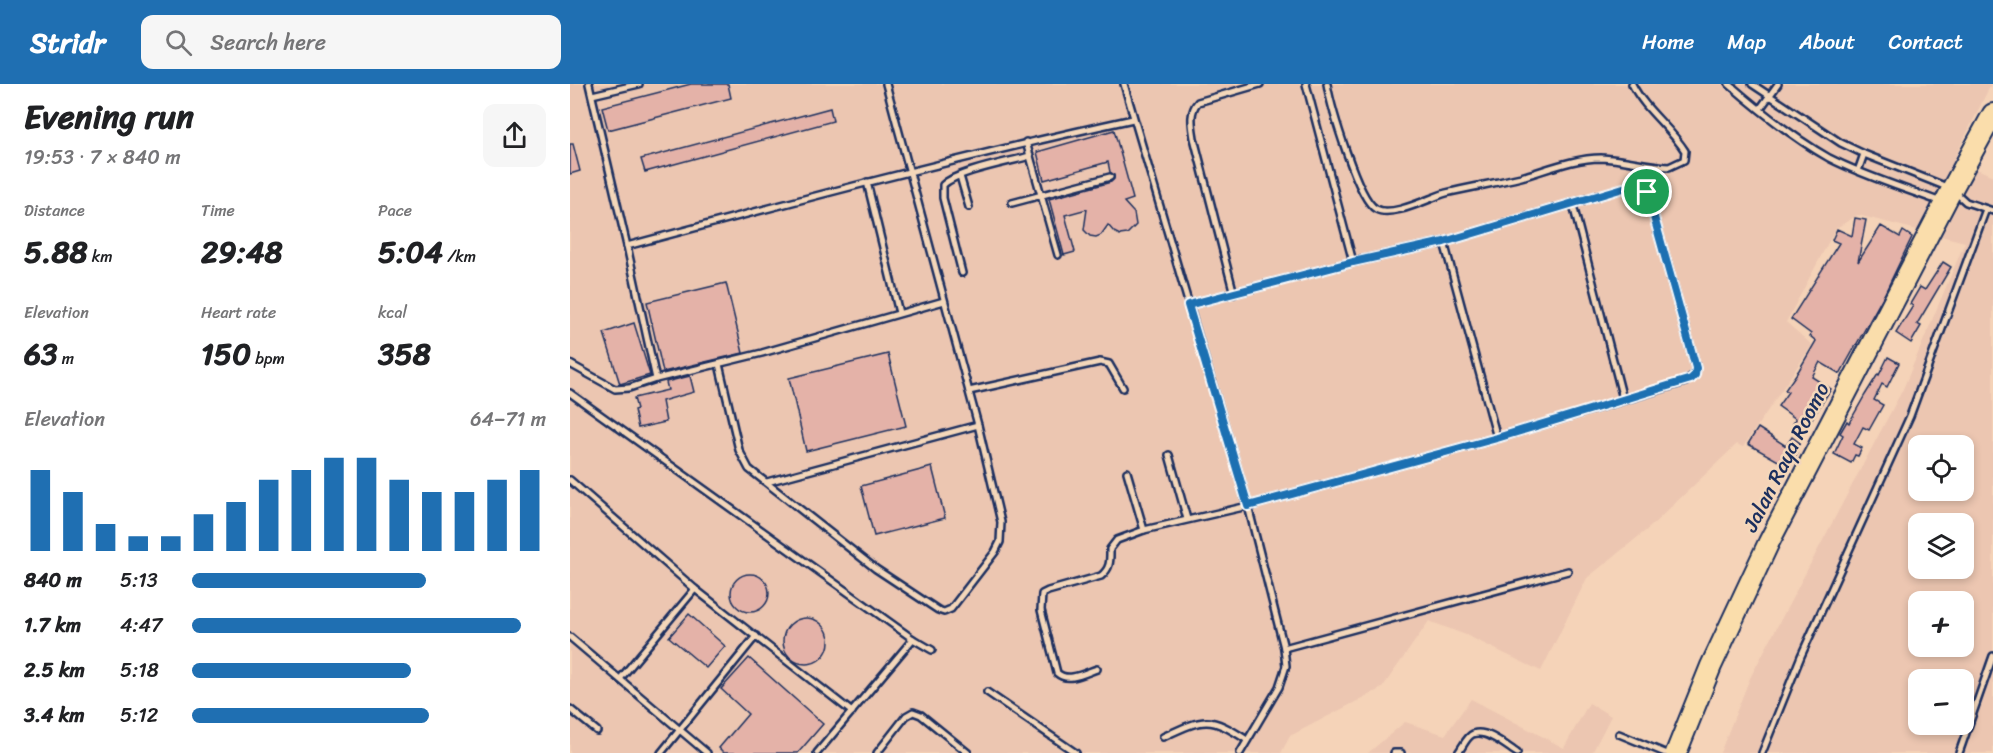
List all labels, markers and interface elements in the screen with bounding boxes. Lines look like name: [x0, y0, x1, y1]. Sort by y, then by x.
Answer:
search box: [141, 15, 561, 69]
text: Stridr: [30, 18, 105, 67]
text: Search here: [210, 23, 326, 62]
text: Home: [1642, 23, 1694, 61]
text: Map: [1727, 23, 1766, 61]
text: About: [1799, 23, 1856, 61]
text: Contact: [1889, 23, 1963, 61]
icon: search: [162, 26, 195, 59]
text: Evening run: [24, 88, 194, 146]
button: share: [483, 104, 546, 167]
text: 19:53 · 7 × 840 m: [24, 140, 181, 175]
pin: [1621, 166, 1672, 217]
icon: arrive: [1630, 175, 1663, 208]
text: Distance: [24, 196, 85, 225]
text: Time: [201, 196, 235, 225]
text: Pace: [378, 196, 412, 225]
text: 5.88: [24, 225, 88, 279]
text: 29:48: [201, 225, 283, 279]
text: 5:04: [378, 225, 443, 279]
text: km: [88, 242, 113, 271]
text: /km: [443, 242, 476, 271]
text: Elevation: [24, 298, 89, 327]
text: Heart rate: [201, 298, 276, 327]
text: kcal: [378, 298, 407, 327]
text: 63: [24, 327, 58, 381]
text: 150: [201, 327, 251, 381]
text: 358: [378, 327, 431, 381]
text: m: [58, 344, 74, 373]
text: bpm: [251, 344, 285, 373]
street label: Jalan Raya Roomo: [1731, 375, 1840, 540]
text: Elevation: [24, 402, 105, 437]
text: 64–71 m: [470, 402, 546, 437]
map controls: [1908, 435, 1974, 735]
button: locate: [1908, 435, 1974, 501]
button: layers: [1908, 513, 1974, 579]
text: 840 m: [24, 563, 82, 598]
text: 5:13: [120, 563, 158, 598]
button: +: [1908, 591, 1974, 657]
text: 1.7 km: [24, 608, 81, 643]
text: 4:47: [120, 608, 162, 643]
text: 2.5 km: [24, 653, 85, 688]
text: 5:18: [120, 653, 159, 688]
button: −: [1908, 669, 1974, 735]
text: 3.4 km: [24, 698, 85, 733]
text: 5:12: [120, 698, 158, 733]

